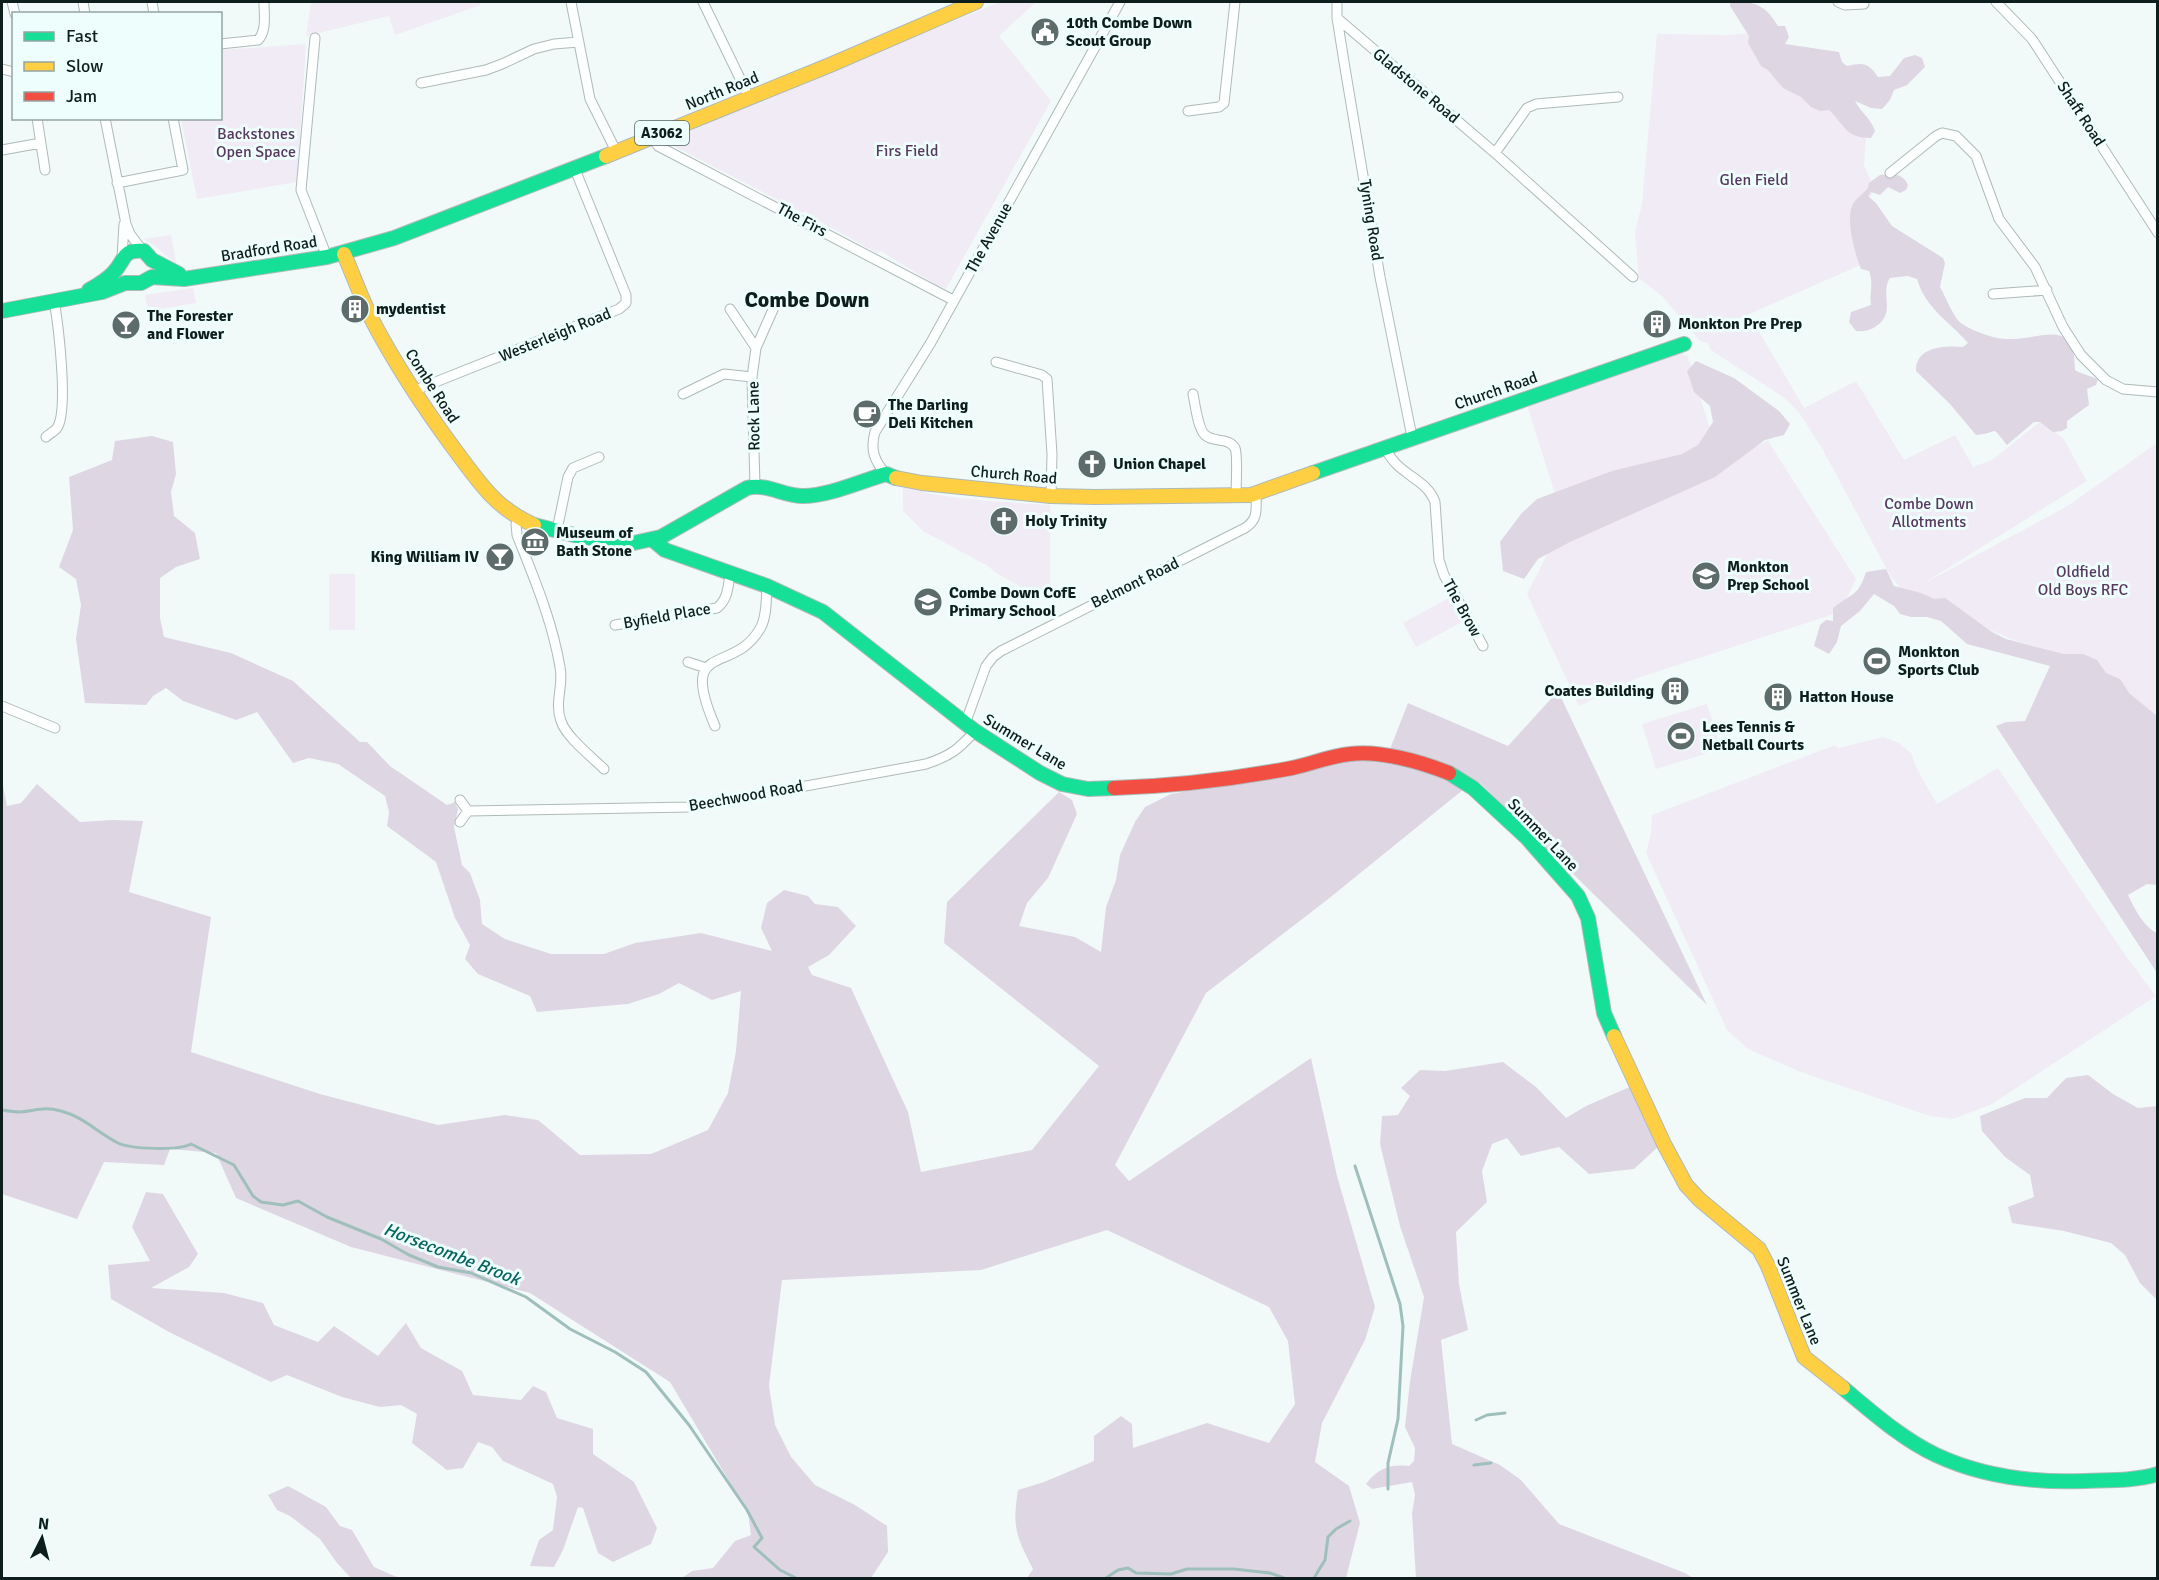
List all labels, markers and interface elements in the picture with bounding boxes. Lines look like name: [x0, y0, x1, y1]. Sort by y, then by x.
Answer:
legend: [12, 12, 222, 120]
place label: 10th Combe Down Scout Group: [1066, 13, 1193, 51]
public building icon: 10th Combe Down Scout Group: [1029, 16, 1061, 48]
text: Fast: [66, 25, 98, 47]
street label: Gladstone Road: [1369, 44, 1463, 128]
text: Slow: [66, 55, 103, 77]
street label: North Road: [682, 67, 762, 115]
street label: Shaft Road: [2052, 78, 2110, 150]
text: Jam: [66, 85, 97, 107]
road number: A3062: [635, 121, 689, 145]
park label: Backstones Open Space: [216, 124, 296, 162]
park label: Firs Field: [876, 141, 938, 161]
park label: Glen Field: [1720, 170, 1788, 190]
street label: Tyning Road: [1355, 178, 1387, 262]
street label: The Firs: [774, 199, 830, 241]
street label: The Avenue: [961, 199, 1017, 277]
street label: Bradford Road: [219, 232, 319, 266]
district label: Combe Down: [745, 286, 869, 313]
building icon: mydentist: [339, 293, 371, 325]
place label: mydentist: [376, 299, 446, 319]
street label: Westerleigh Road: [496, 303, 614, 367]
place label: The Forester and Flower: [147, 306, 234, 344]
building icon: Monkton Pre Prep: [1641, 308, 1673, 340]
bar icon: The Forester and Flower: [110, 309, 142, 341]
place label: Monkton Pre Prep: [1678, 314, 1802, 334]
street label: Combe Road: [401, 345, 463, 427]
street label: Church Road: [1452, 367, 1540, 415]
street label: Rock Lane: [743, 381, 765, 451]
place label: The Darling Deli Kitchen: [888, 395, 973, 433]
cafe icon: The Darling Deli Kitchen: [851, 398, 883, 430]
church icon: Union Chapel: [1076, 448, 1108, 480]
place label: Union Chapel: [1113, 454, 1206, 474]
street label: Church Road: [970, 461, 1058, 489]
park label: Combe Down Allotments: [1884, 494, 1974, 532]
church icon: Holy Trinity: [988, 505, 1020, 537]
place label: Holy Trinity: [1025, 511, 1107, 531]
place label: Museum of Bath Stone: [556, 523, 634, 561]
museum icon: Museum of Bath Stone: [519, 526, 551, 558]
bar icon: King William IV: [484, 541, 516, 573]
place label: King William IV: [370, 547, 479, 567]
street label: Belmont Road: [1088, 553, 1182, 613]
place label: Monkton Prep School: [1727, 557, 1809, 595]
school or university icon: Monkton Prep School: [1690, 560, 1722, 592]
park label: Oldfield Old Boys RFC: [2038, 562, 2129, 600]
street label: The Brow: [1438, 576, 1486, 641]
place label: Combe Down CofE Primary School: [949, 583, 1076, 621]
school or university icon: Combe Down CofE Primary School: [912, 586, 944, 618]
street label: Byfield Place: [622, 598, 712, 634]
place label: Monkton Sports Club: [1898, 642, 1980, 680]
sports icon: Monkton Sports Club: [1861, 645, 1893, 677]
building icon: Coates Building: [1659, 675, 1691, 707]
place label: Coates Building: [1544, 681, 1654, 701]
building icon: Hatton House: [1762, 681, 1794, 713]
place label: Hatton House: [1799, 687, 1894, 707]
street label: Summer Lane: [980, 709, 1070, 775]
place label: Lees Tennis & Netball Courts: [1702, 717, 1804, 755]
sports icon: Lees Tennis & Netball Courts: [1665, 720, 1697, 752]
street label: Beechwood Road: [687, 776, 805, 816]
street label: Summer Lane: [1503, 794, 1583, 876]
water label: Horsecombe Brook: [381, 1218, 525, 1291]
street label: Summer Lane: [1772, 1254, 1826, 1348]
north arrow: [12, 1508, 72, 1568]
text: N: [37, 1514, 50, 1535]

